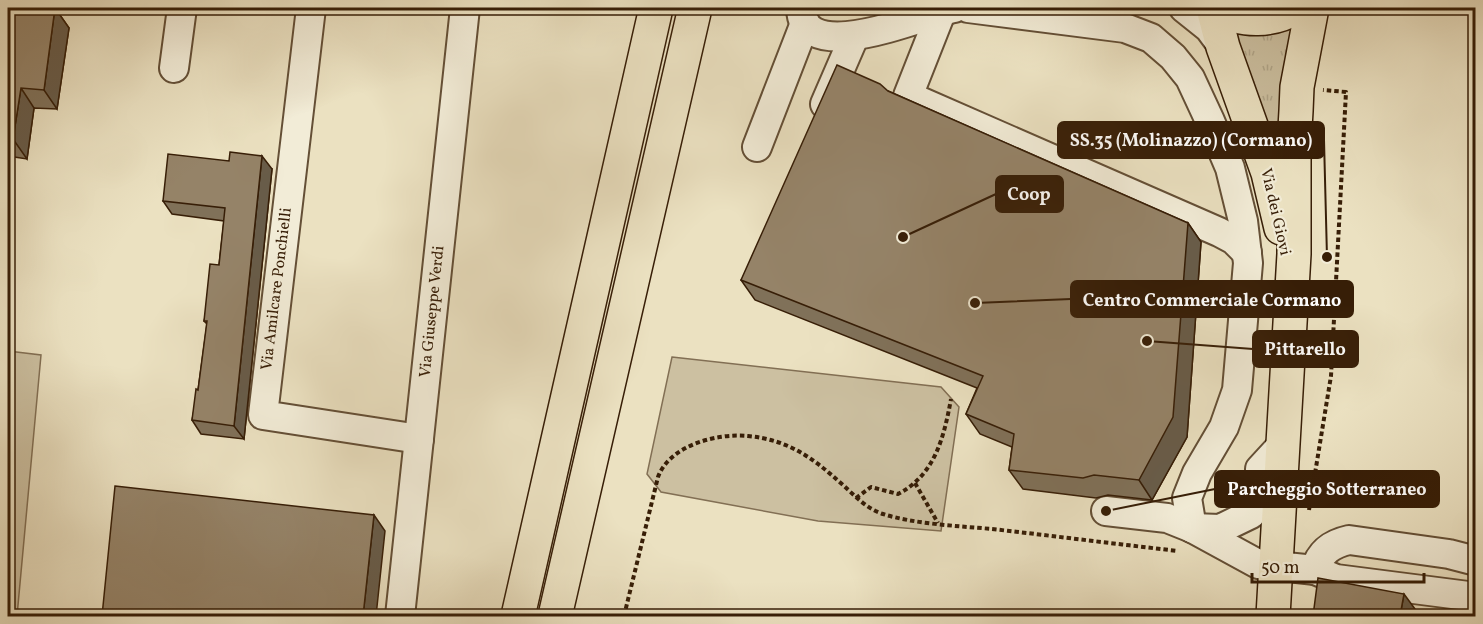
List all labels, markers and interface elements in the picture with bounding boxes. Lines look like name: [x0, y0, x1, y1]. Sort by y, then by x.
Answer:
callout: SS.35 (Molinazzo) (Cormano): [1058, 122, 1324, 158]
text: SS.35 (Molinazzo) (Cormano): [1070, 129, 1312, 154]
street label: Via dei Giovi: [1254, 166, 1296, 258]
callout: Coop: [996, 176, 1063, 212]
text: Coop: [1007, 183, 1051, 208]
street label: Via Amilcare Ponchielli: [256, 206, 298, 372]
street label: Via Giuseppe Verdi: [415, 245, 451, 379]
callout: Centro Commerciale Cormano: [1071, 281, 1353, 317]
text: Centro Commerciale Cormano: [1083, 289, 1341, 314]
callout: Pittarello: [1253, 331, 1358, 367]
text: Pittarello: [1264, 338, 1346, 363]
callout: Parcheggio Sotterraneo: [1215, 471, 1439, 507]
text: Parcheggio Sotterraneo: [1227, 478, 1427, 503]
scale bar: [1252, 546, 1424, 584]
text: 50 m: [1261, 556, 1300, 581]

